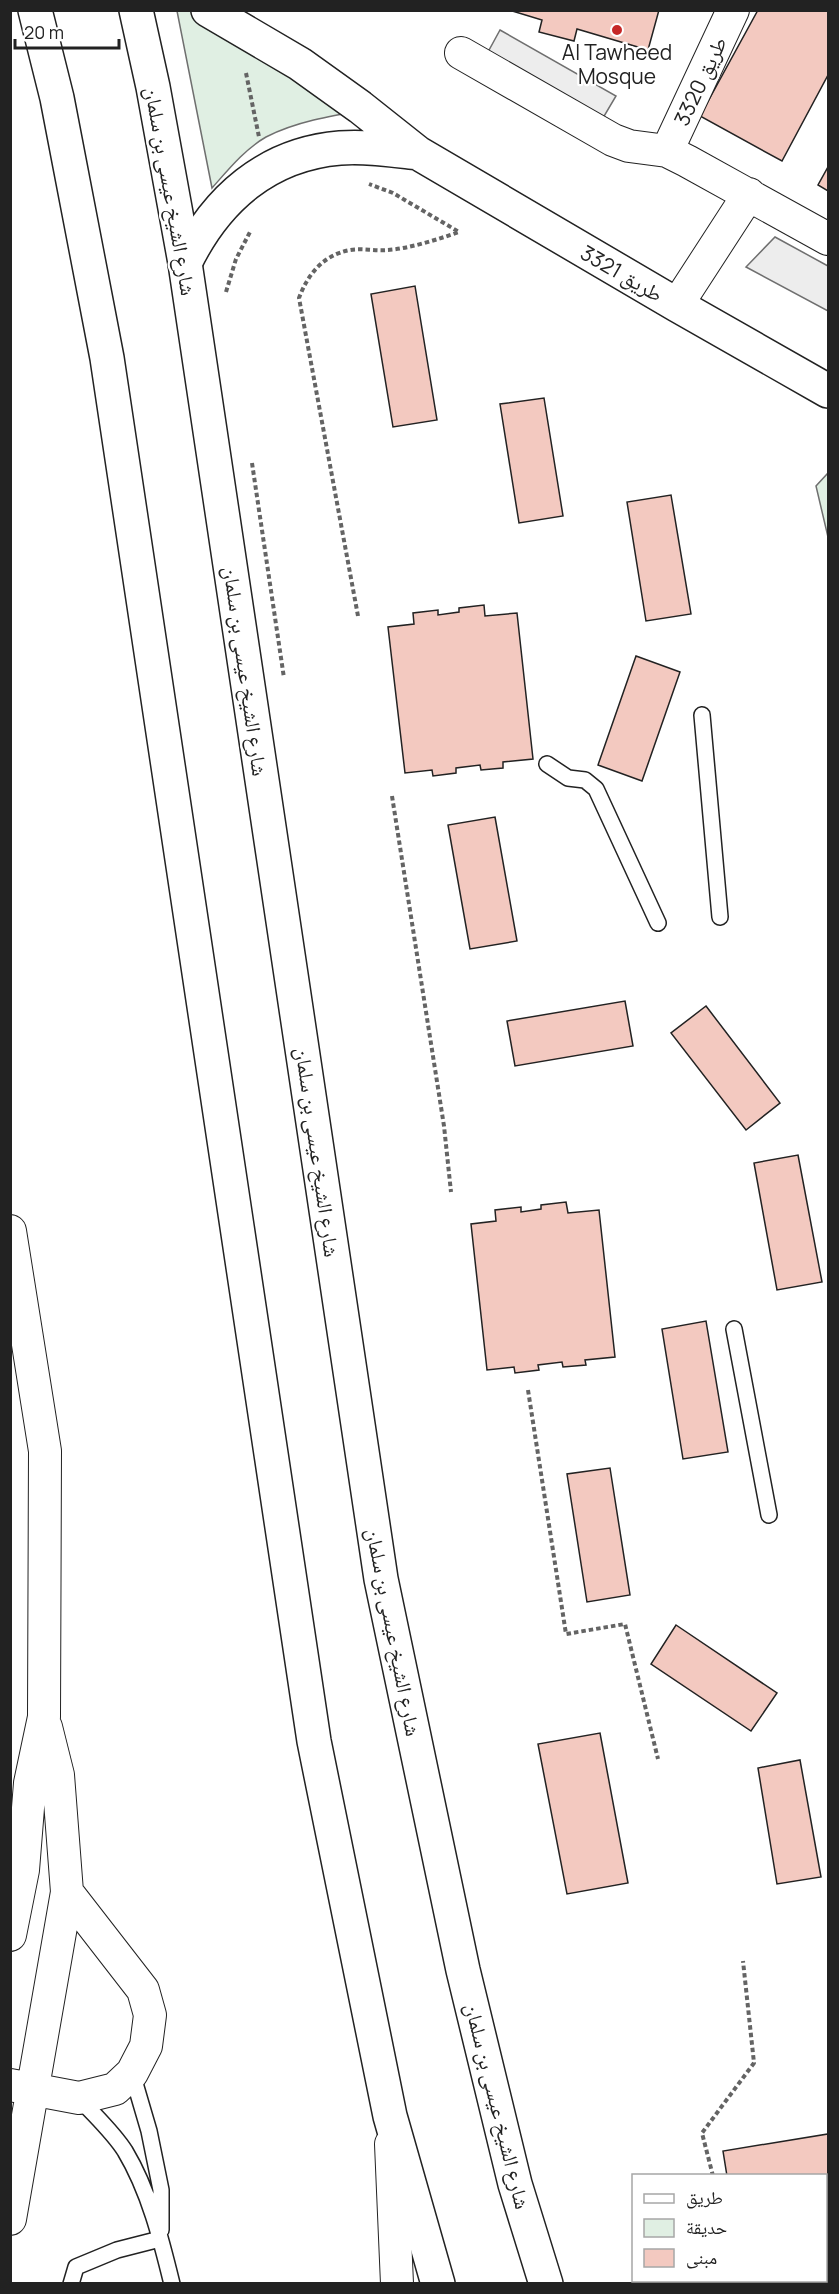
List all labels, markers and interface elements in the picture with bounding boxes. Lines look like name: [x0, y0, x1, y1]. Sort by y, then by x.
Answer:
scale bar: [15, 12, 118, 50]
text: 20 m: [24, 20, 64, 44]
marker: Al Tawheed Mosque: [610, 23, 624, 37]
street label: طريق 3320: [667, 32, 733, 130]
place label: Al Tawheed Mosque: [562, 38, 672, 90]
street label: شارع الشيخ عيسى بن سلمان: [139, 84, 203, 298]
street label: طريق 3321: [576, 238, 668, 308]
street label: شارع الشيخ عيسى بن سلمان: [217, 564, 275, 778]
street label: شارع الشيخ عيسى بن سلمان: [289, 1045, 347, 1259]
street label: شارع الشيخ عيسى بن سلمان: [360, 1526, 428, 1738]
street label: شارع الشيخ عيسى بن سلمان: [459, 2000, 537, 2212]
legend: [632, 2174, 827, 2282]
text: طريق: [686, 2185, 723, 2209]
text: حديقة: [686, 2215, 727, 2239]
text: مبنى: [686, 2245, 717, 2269]

